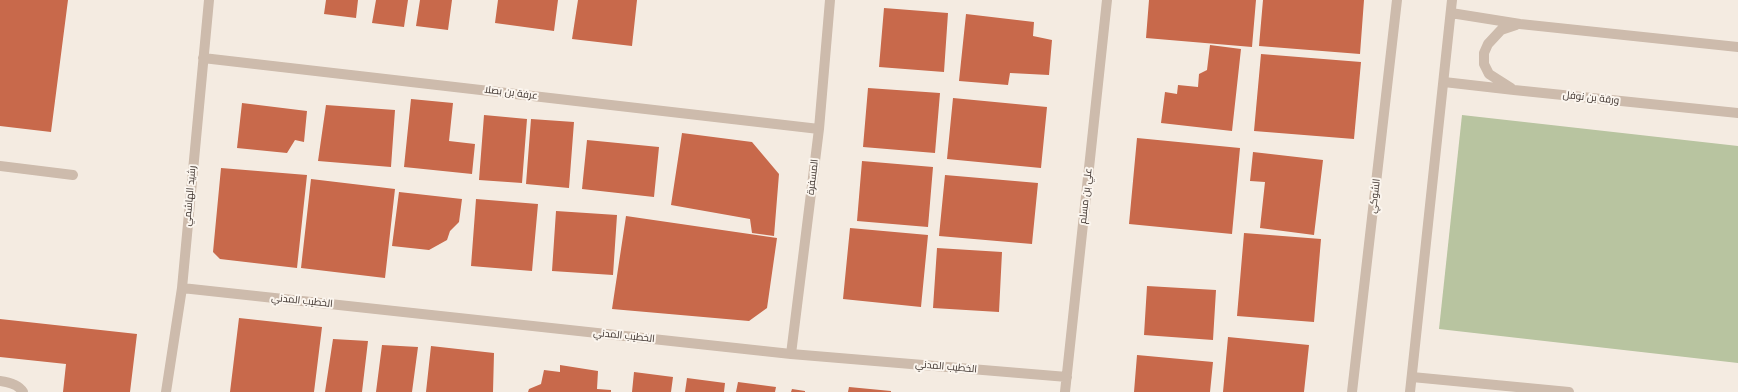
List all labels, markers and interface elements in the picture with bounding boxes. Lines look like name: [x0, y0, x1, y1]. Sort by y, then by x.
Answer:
street label: عرفة بن بصلا: [484, 84, 538, 102]
street label: ورقة بن نوفل: [1562, 89, 1620, 107]
street label: المسفرة: [805, 158, 821, 196]
street label: رشيد الهاشمي: [181, 165, 199, 227]
street label: علي بن مسلم: [1077, 167, 1095, 225]
street label: الشوكي: [1367, 178, 1383, 214]
street label: الخطيب المدني: [271, 292, 333, 310]
street label: الخطيب المدني: [593, 327, 655, 345]
street label: الخطيب المدني: [915, 358, 977, 376]

